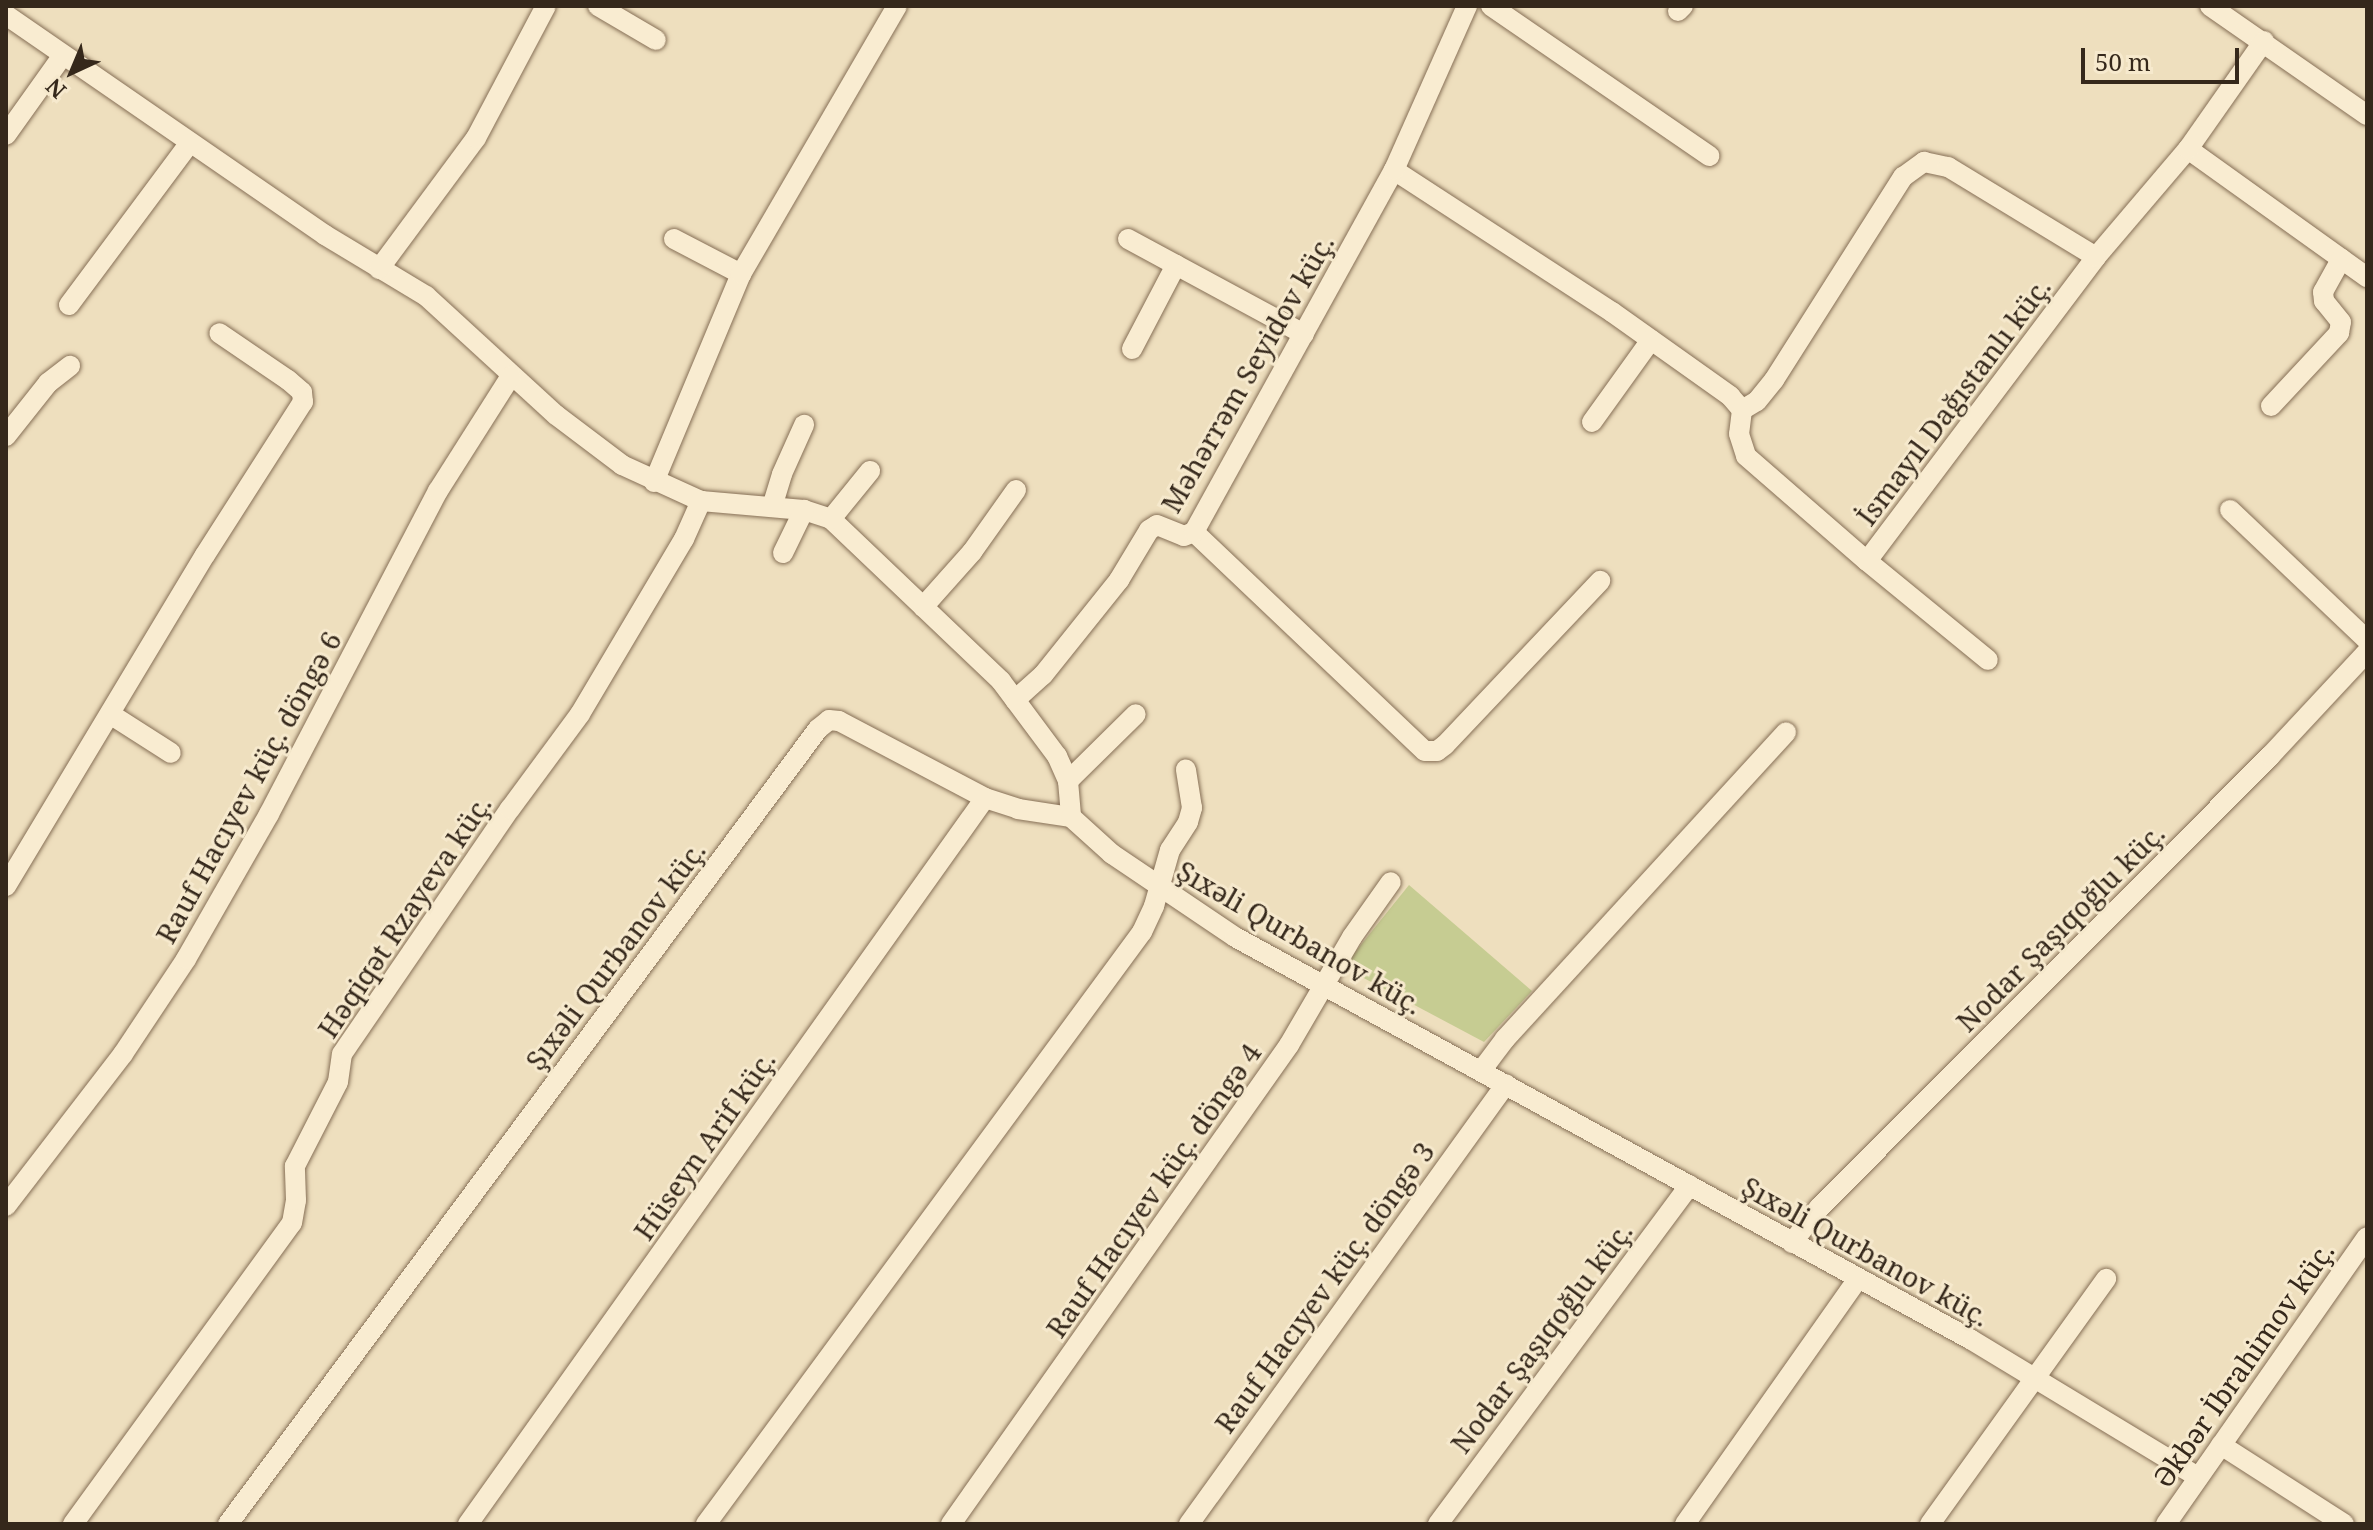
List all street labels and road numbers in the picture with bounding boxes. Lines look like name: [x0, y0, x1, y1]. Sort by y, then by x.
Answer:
street label: Məhərrəm Seyidov küç.: [1153, 228, 1341, 518]
street label: İsmayıl Dağıstanlı küç.: [1849, 270, 2057, 532]
street label: Rauf Hacıyev küç. döngə 6: [148, 625, 348, 949]
street label: Həqiqət Rzayeva küç.: [310, 788, 498, 1044]
street label: Nodar Şaşıqoğlu küç.: [1949, 816, 2171, 1038]
street label: Şıxəli Qurbanov küç.: [518, 834, 712, 1076]
street label: Şıxəli Qurbanov küç.: [1171, 853, 1429, 1021]
street label: Rauf Hacıyev küç. döngə 4: [1039, 1037, 1267, 1343]
street label: Hüseyn Arif küç.: [626, 1044, 782, 1246]
street label: Rauf Hacıyev küç. döngə 3: [1207, 1135, 1441, 1439]
street label: Şıxəli Qurbanov küç.: [1736, 1169, 1996, 1333]
street label: Nodar Şaşıqoğlu küç.: [1443, 1215, 1639, 1459]
street label: Əkbər İbrahimov küç.: [2146, 1235, 2340, 1493]

